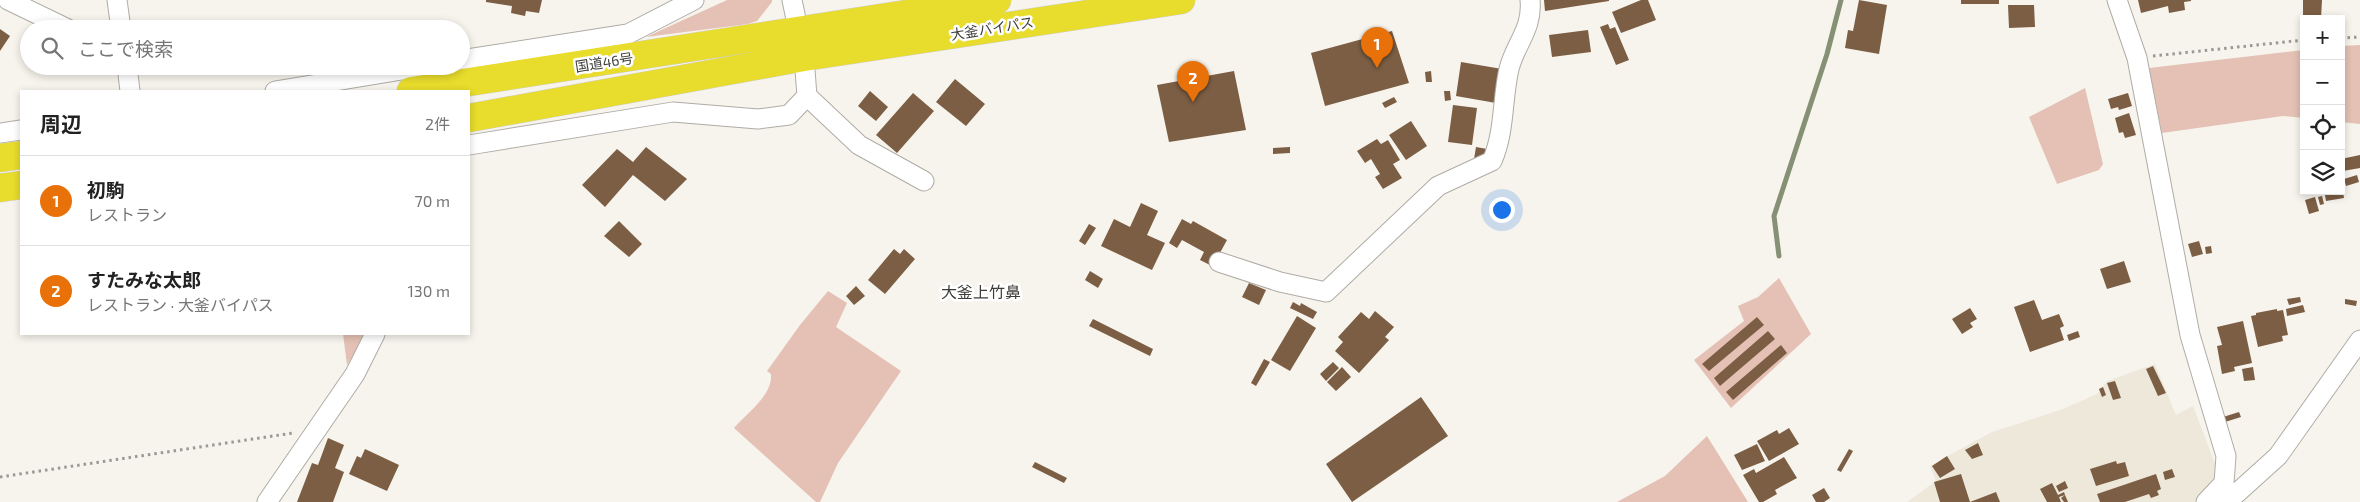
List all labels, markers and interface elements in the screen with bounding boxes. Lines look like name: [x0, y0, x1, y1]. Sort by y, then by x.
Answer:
street label: 大釜バイパス: [949, 13, 1035, 43]
map controls: [2300, 15, 2345, 195]
button: +: [2300, 15, 2345, 60]
search box: [20, 20, 470, 75]
pin: 1: [1361, 27, 1393, 68]
icon: search: [38, 34, 66, 62]
text: ここで検索: [78, 37, 173, 60]
street label: 国道46号: [574, 49, 634, 75]
button: −: [2300, 60, 2345, 105]
pin: 2: [1177, 61, 1209, 102]
button: locate: [2300, 105, 2345, 150]
text: 周辺: [40, 111, 82, 136]
text: 2件: [425, 114, 450, 133]
button: layers: [2300, 150, 2345, 195]
text: 初駒: [87, 178, 125, 201]
text: 1: [53, 191, 59, 210]
text: 70 m: [415, 191, 450, 210]
your location: [1489, 197, 1515, 223]
text: レストラン: [87, 205, 167, 224]
text: すたみな太郎: [87, 268, 201, 291]
text: 2: [51, 281, 61, 300]
text: 130 m: [408, 281, 450, 300]
district label: 大釜上竹鼻: [941, 282, 1021, 301]
text: レストラン · 大釜バイパス: [87, 295, 274, 314]

